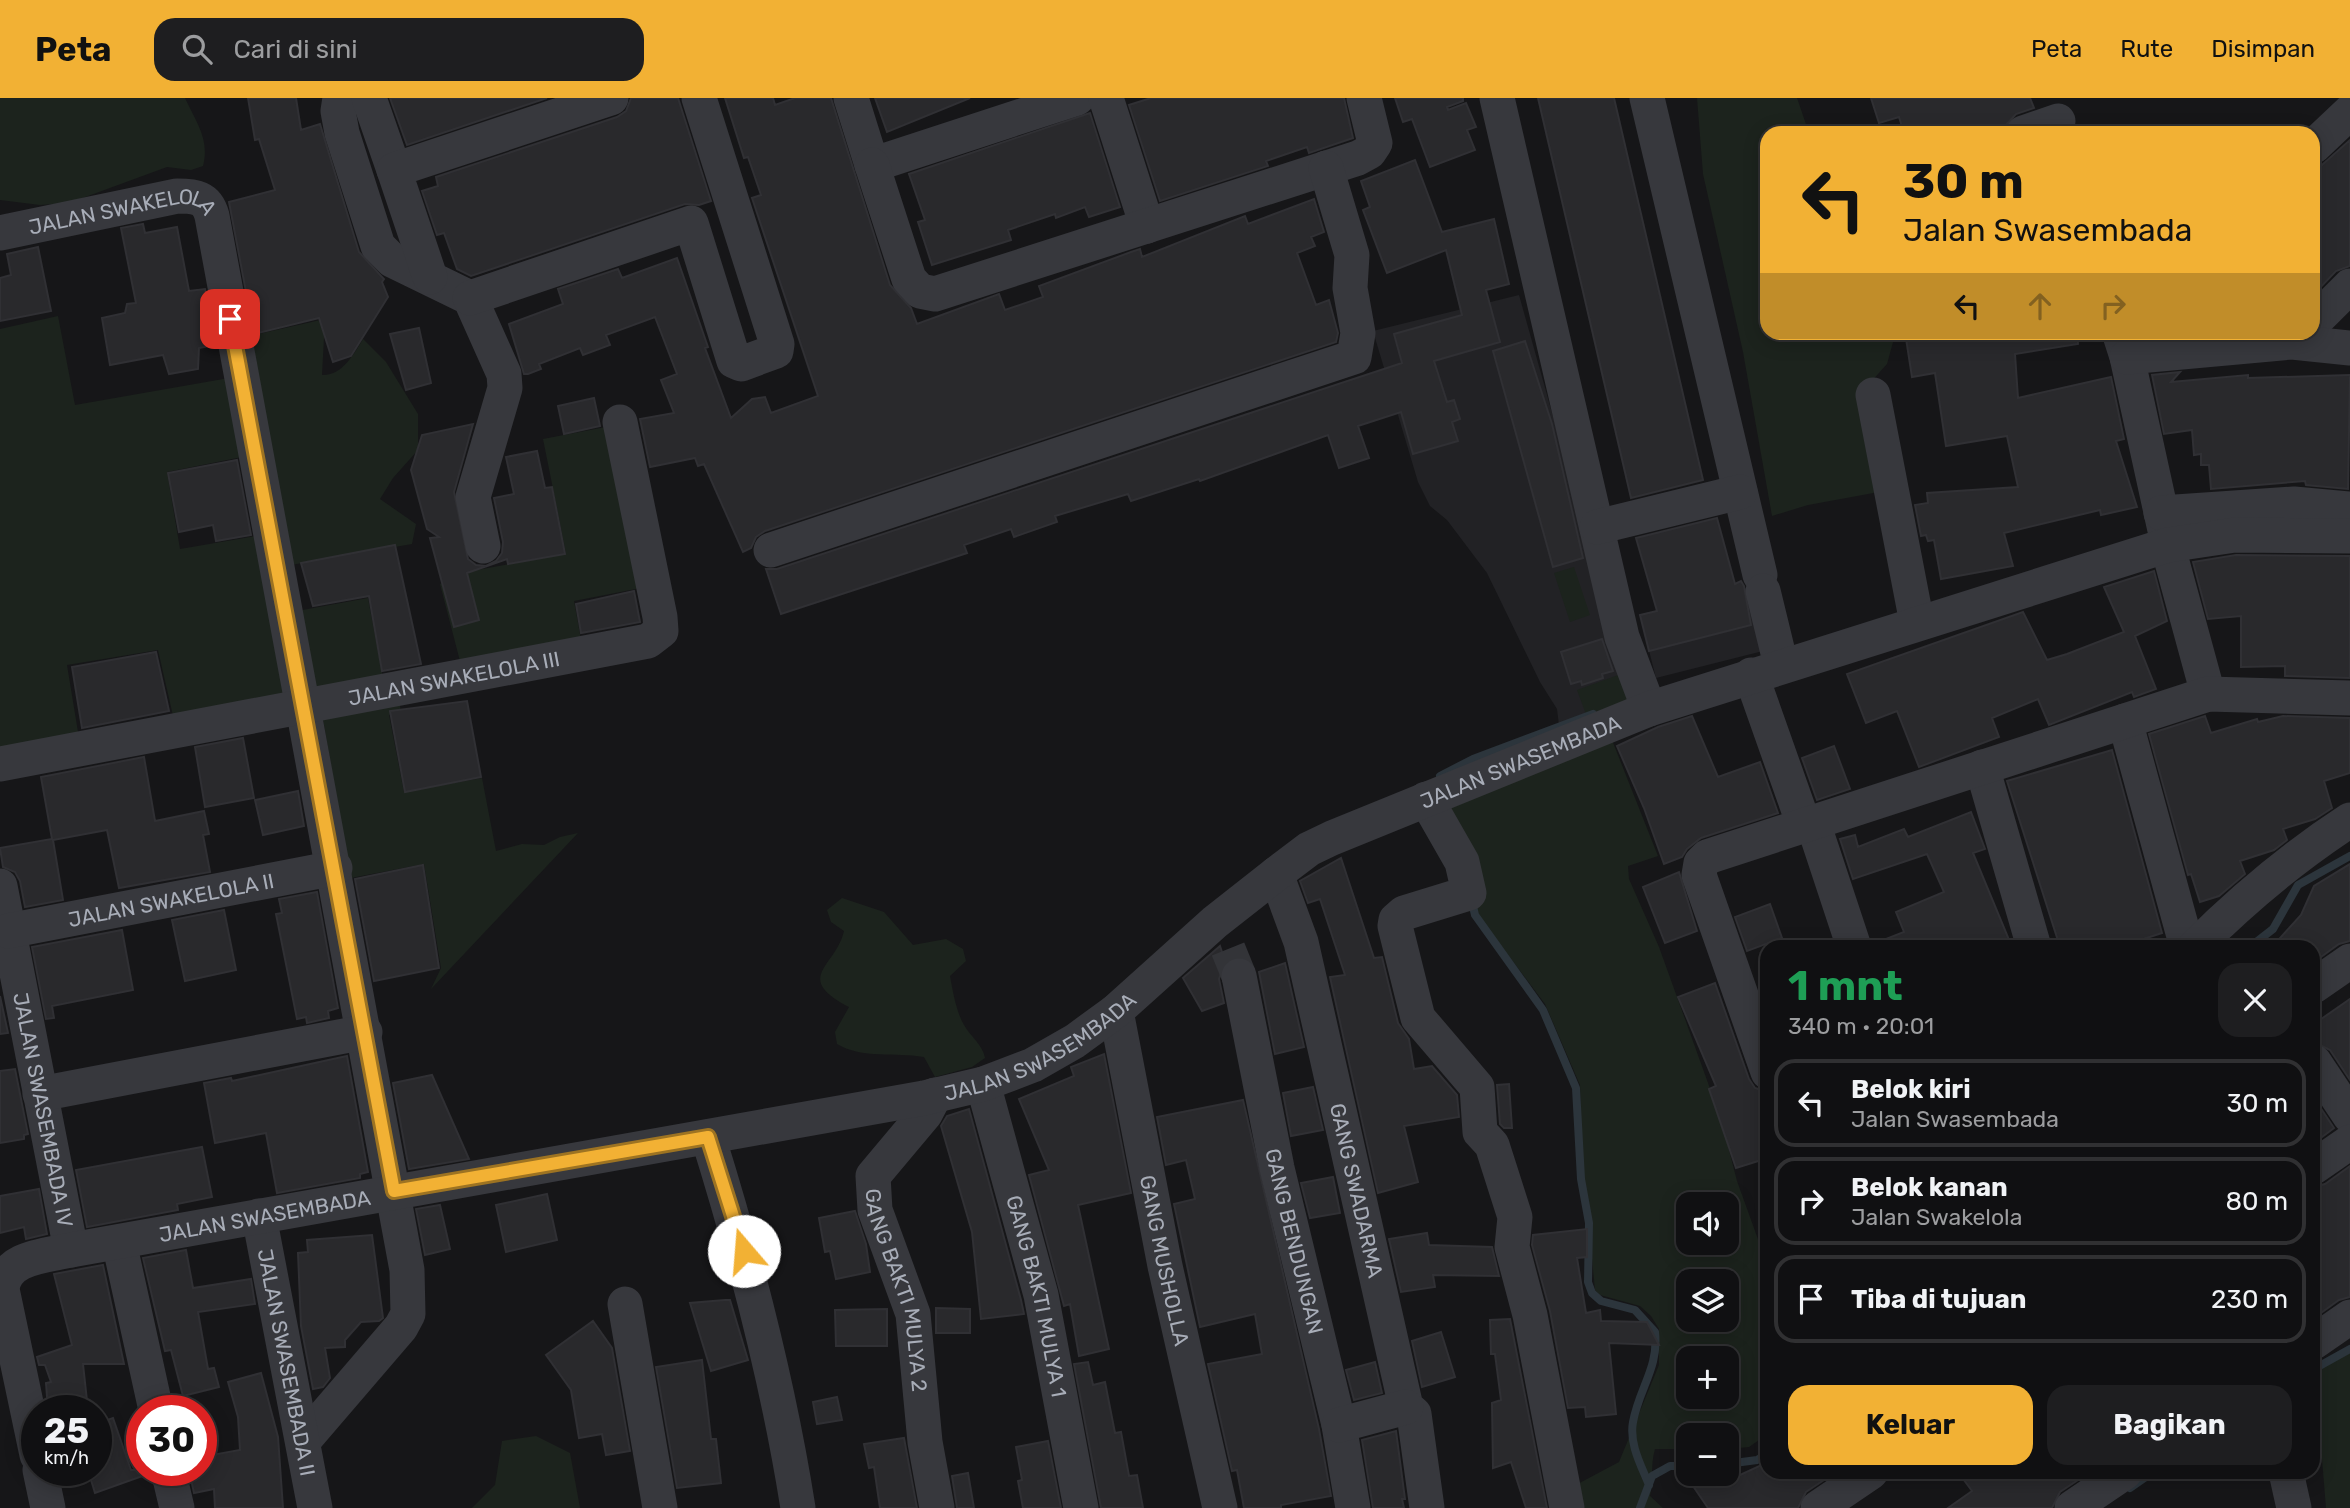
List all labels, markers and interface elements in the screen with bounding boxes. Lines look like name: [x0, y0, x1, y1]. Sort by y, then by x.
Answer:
search box: [154, 18, 644, 81]
text: Peta: [35, 30, 112, 69]
icon: search: [178, 30, 216, 68]
text: Cari di sini: [234, 34, 357, 65]
text: Peta: [2031, 35, 2082, 63]
text: Rute: [2120, 35, 2173, 63]
text: Disimpan: [2211, 35, 2315, 63]
text: 30 m: [1903, 152, 2024, 210]
icon: left: [1788, 154, 1879, 245]
street label: JALAN SWAKELOLA: [26, 183, 222, 239]
text: Jalan Swasembada: [1903, 211, 2192, 249]
icon: left: [1948, 287, 1986, 325]
icon: ahead: [2021, 287, 2059, 325]
icon: right: [2094, 287, 2132, 325]
pin: [200, 289, 260, 349]
icon: arrive: [211, 300, 249, 338]
street label: JALAN SWAKELOLA III: [346, 646, 562, 710]
street label: JALAN SWASEMBADA: [1416, 709, 1624, 813]
street label: JALAN SWAKELOLA II: [66, 868, 276, 932]
text: 1 mnt: [1788, 961, 1903, 1011]
button: close: [2218, 963, 2292, 1037]
street label: JALAN SWASEMBADA: [942, 987, 1141, 1105]
street label: JALAN SWASEMBADA IV: [9, 990, 79, 1229]
text: 340 m · 20:01: [1788, 1012, 1934, 1040]
text: Belok kiri: [1851, 1074, 1971, 1105]
icon: left: [1792, 1084, 1830, 1122]
text: 30 m: [2226, 1088, 2288, 1119]
street label: GANG SWADARMA: [1325, 1101, 1389, 1280]
text: Jalan Swasembada: [1851, 1105, 2059, 1133]
street label: GANG BENDUNGAN: [1261, 1146, 1329, 1336]
text: Belok kanan: [1851, 1172, 2008, 1203]
street label: GANG MUSHOLLA: [1135, 1173, 1195, 1348]
icon: right: [1792, 1182, 1830, 1220]
street label: JALAN SWASEMBADA: [157, 1184, 372, 1247]
text: 80 m: [2225, 1186, 2288, 1217]
street label: GANG BAKTI MULYA 2: [861, 1188, 933, 1393]
street label: GANG BAKTI MULYA 1: [1002, 1192, 1072, 1399]
map controls: [1676, 1192, 1739, 1486]
button: sound: [1676, 1192, 1739, 1255]
text: Jalan Swakelola: [1851, 1203, 2022, 1231]
position arrow: [707, 1214, 781, 1288]
street label: JALAN SWASEMBADA II: [253, 1247, 321, 1478]
button: layers: [1676, 1269, 1739, 1332]
icon: arrive: [1792, 1280, 1830, 1318]
text: Tiba di tujuan: [1851, 1284, 2026, 1315]
text: 230 m: [2211, 1284, 2288, 1315]
button: +: [1676, 1346, 1739, 1409]
button: Keluar: [1788, 1385, 2033, 1465]
button: Bagikan: [2047, 1385, 2292, 1465]
speed limit sign: 30: [126, 1395, 217, 1486]
text: 25: [44, 1410, 89, 1452]
button: −: [1676, 1423, 1739, 1486]
text: km/h: [44, 1447, 89, 1469]

